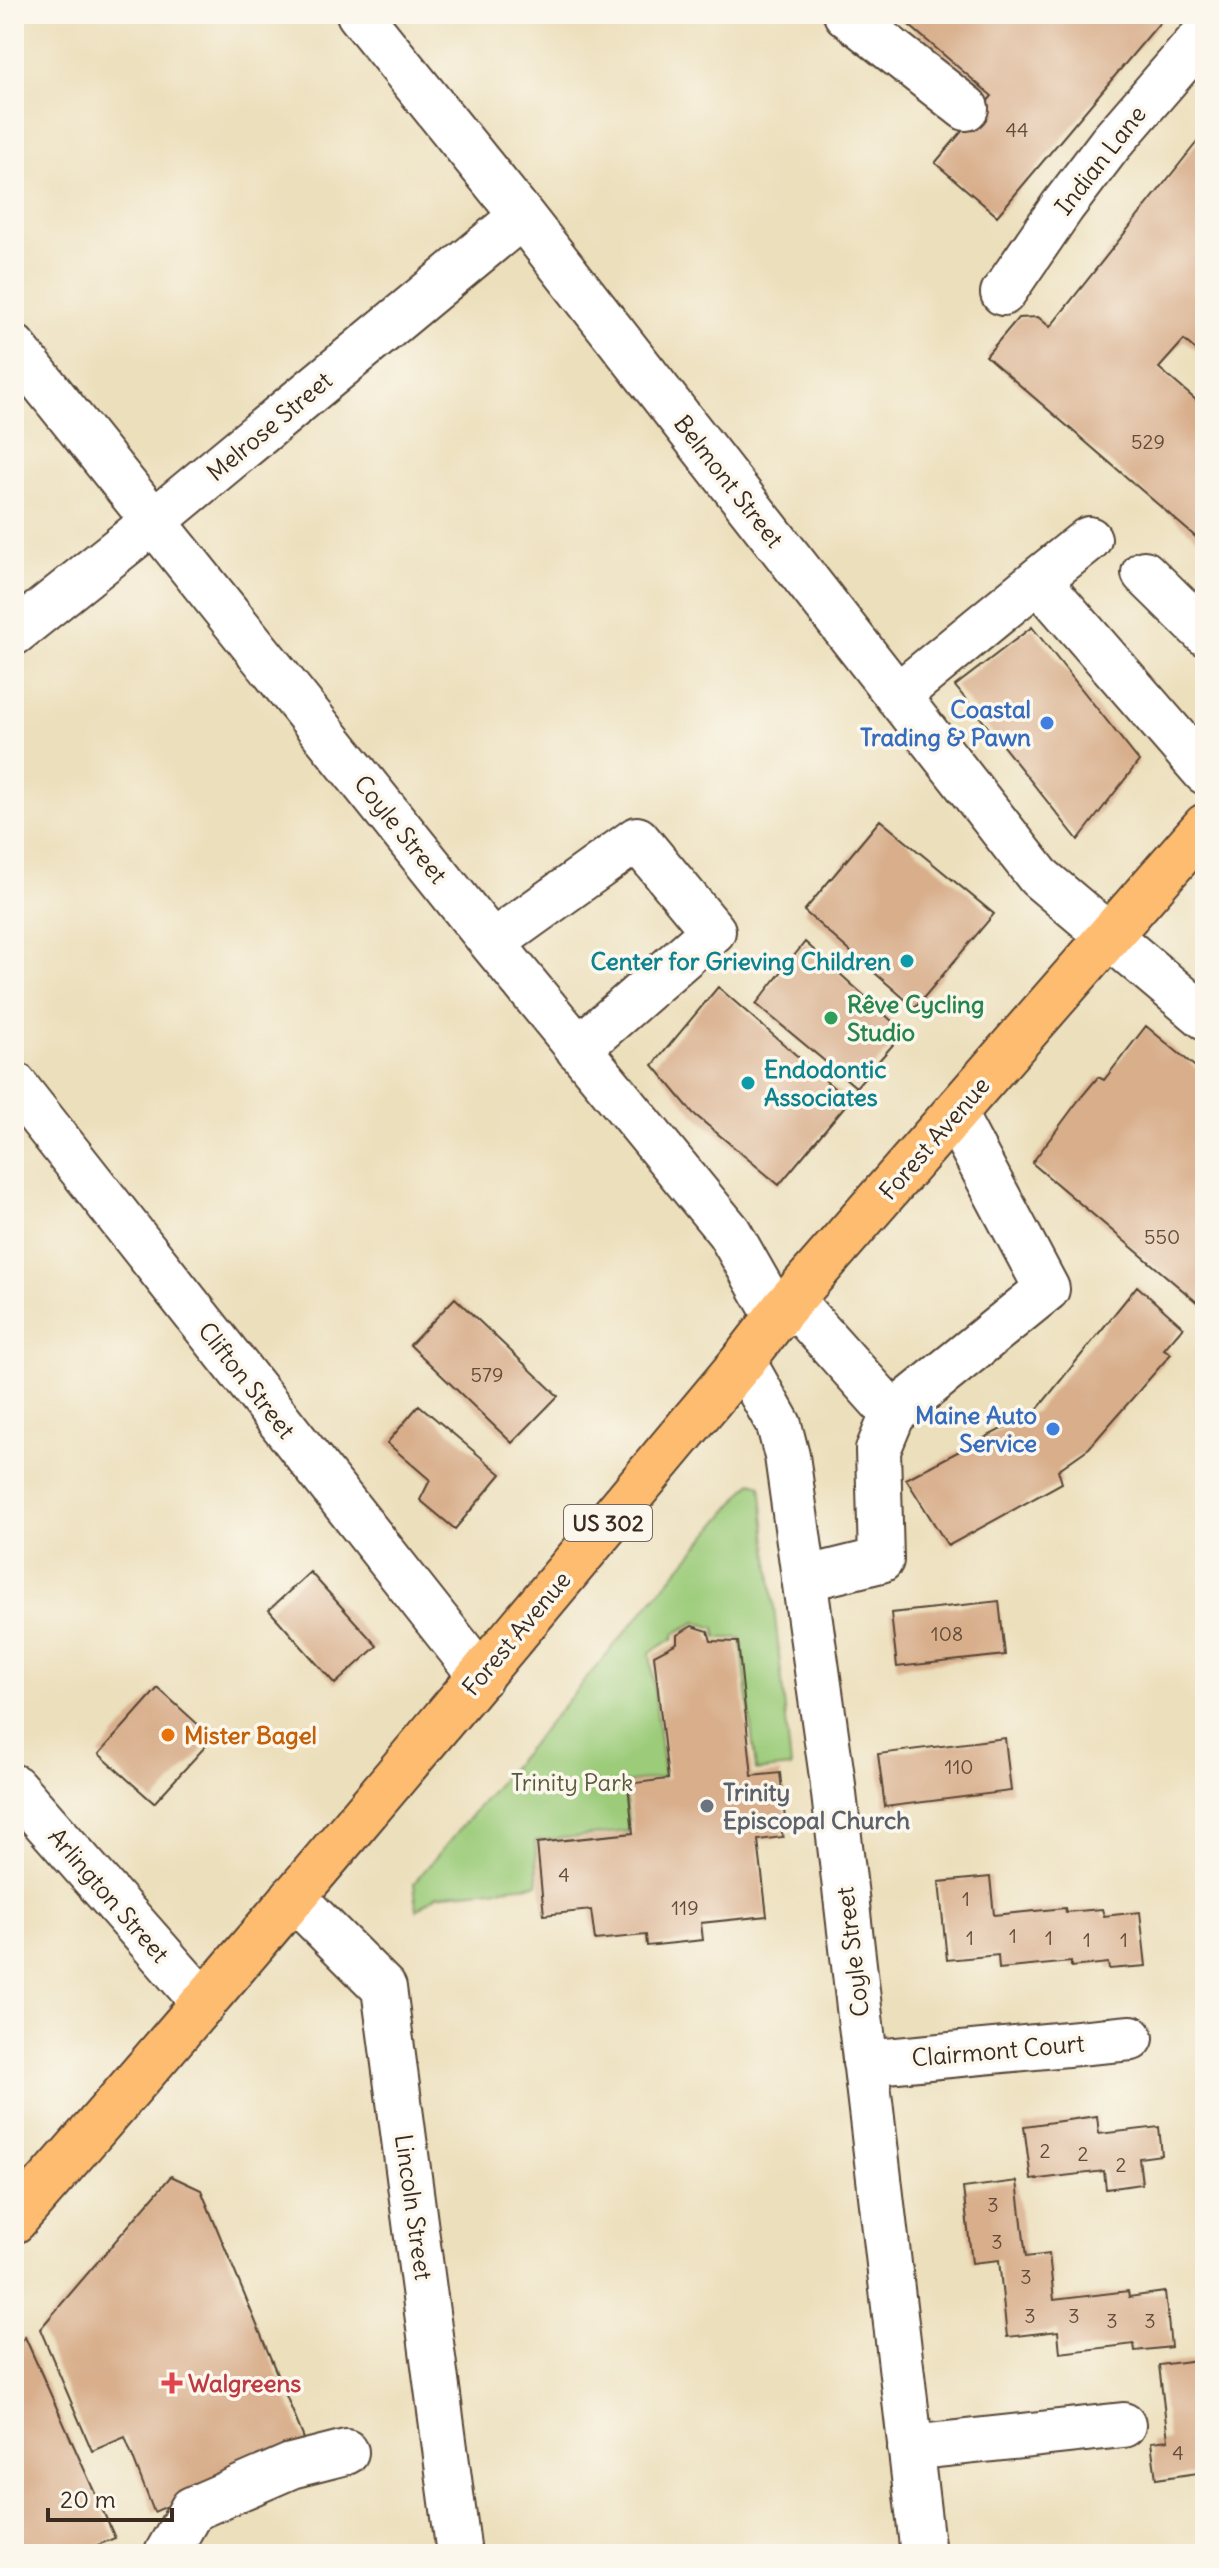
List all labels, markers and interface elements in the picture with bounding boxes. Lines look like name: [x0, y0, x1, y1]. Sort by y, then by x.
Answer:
street label: Indian Lane: [1048, 99, 1152, 221]
house number: 44: [1005, 117, 1029, 142]
street label: Melrose Street: [200, 365, 338, 487]
street label: Belmont Street: [668, 409, 790, 553]
house number: 529: [1131, 429, 1165, 454]
place label: Coastal Trading & Pawn: [860, 694, 1031, 752]
marker: Coastal Trading & Pawn: [1038, 714, 1056, 732]
street label: Coyle Street: [348, 769, 454, 889]
place label: Center for Grieving Children: [591, 946, 891, 976]
marker: Center for Grieving Children: [898, 952, 916, 970]
place label: Rêve Cycling Studio: [847, 989, 984, 1047]
marker: Rêve Cycling Studio: [822, 1009, 840, 1027]
place label: Endodontic Associates: [764, 1054, 886, 1112]
street label: Forest Avenue: [872, 1070, 996, 1206]
marker: Endodontic Associates: [739, 1074, 757, 1092]
house number: 550: [1144, 1224, 1180, 1249]
street label: Clifton Street: [192, 1316, 302, 1444]
house number: 579: [471, 1362, 503, 1387]
place label: Maine Auto Service: [915, 1400, 1037, 1458]
marker: Maine Auto Service: [1044, 1420, 1062, 1438]
road number: US 302: [564, 1505, 652, 1541]
street label: Forest Avenue: [455, 1565, 577, 1701]
house number: 108: [931, 1621, 963, 1646]
place label: Mister Bagel: [184, 1720, 317, 1750]
marker: Mister Bagel: [159, 1726, 177, 1744]
house number: 110: [944, 1754, 974, 1779]
park label: Trinity Park: [511, 1767, 633, 1797]
place label: Trinity Episcopal Church: [723, 1777, 910, 1835]
marker: Trinity Episcopal Church: [698, 1797, 716, 1815]
street label: Arlington Street: [42, 1822, 176, 1968]
house number: 4: [558, 1862, 570, 1887]
street label: Coyle Street: [829, 1885, 875, 2019]
house number: 1: [962, 1886, 970, 1911]
house number: 119: [671, 1895, 699, 1920]
house number: 1: [1009, 1923, 1017, 1948]
house number: 1: [966, 1925, 974, 1950]
house number: 1: [1045, 1925, 1053, 1950]
house number: 1: [1083, 1927, 1091, 1952]
house number: 1: [1120, 1927, 1128, 1952]
street label: Clairmont Court: [911, 2028, 1085, 2072]
street label: Lincoln Street: [389, 2132, 439, 2282]
house number: 2: [1040, 2138, 1051, 2163]
house number: 2: [1078, 2141, 1089, 2166]
house number: 2: [1116, 2152, 1127, 2177]
house number: 3: [987, 2192, 999, 2217]
house number: 3: [991, 2229, 1003, 2254]
house number: 3: [1020, 2264, 1032, 2289]
house number: 3: [1024, 2303, 1036, 2328]
house number: 3: [1068, 2303, 1080, 2328]
house number: 3: [1106, 2308, 1118, 2333]
house number: 3: [1144, 2308, 1156, 2333]
place label: Walgreens: [188, 2368, 301, 2398]
marker: Walgreens: [163, 2374, 181, 2392]
house number: 4: [1172, 2440, 1184, 2465]
scale bar: [48, 2472, 172, 2522]
text: 20 m: [60, 2484, 116, 2514]

